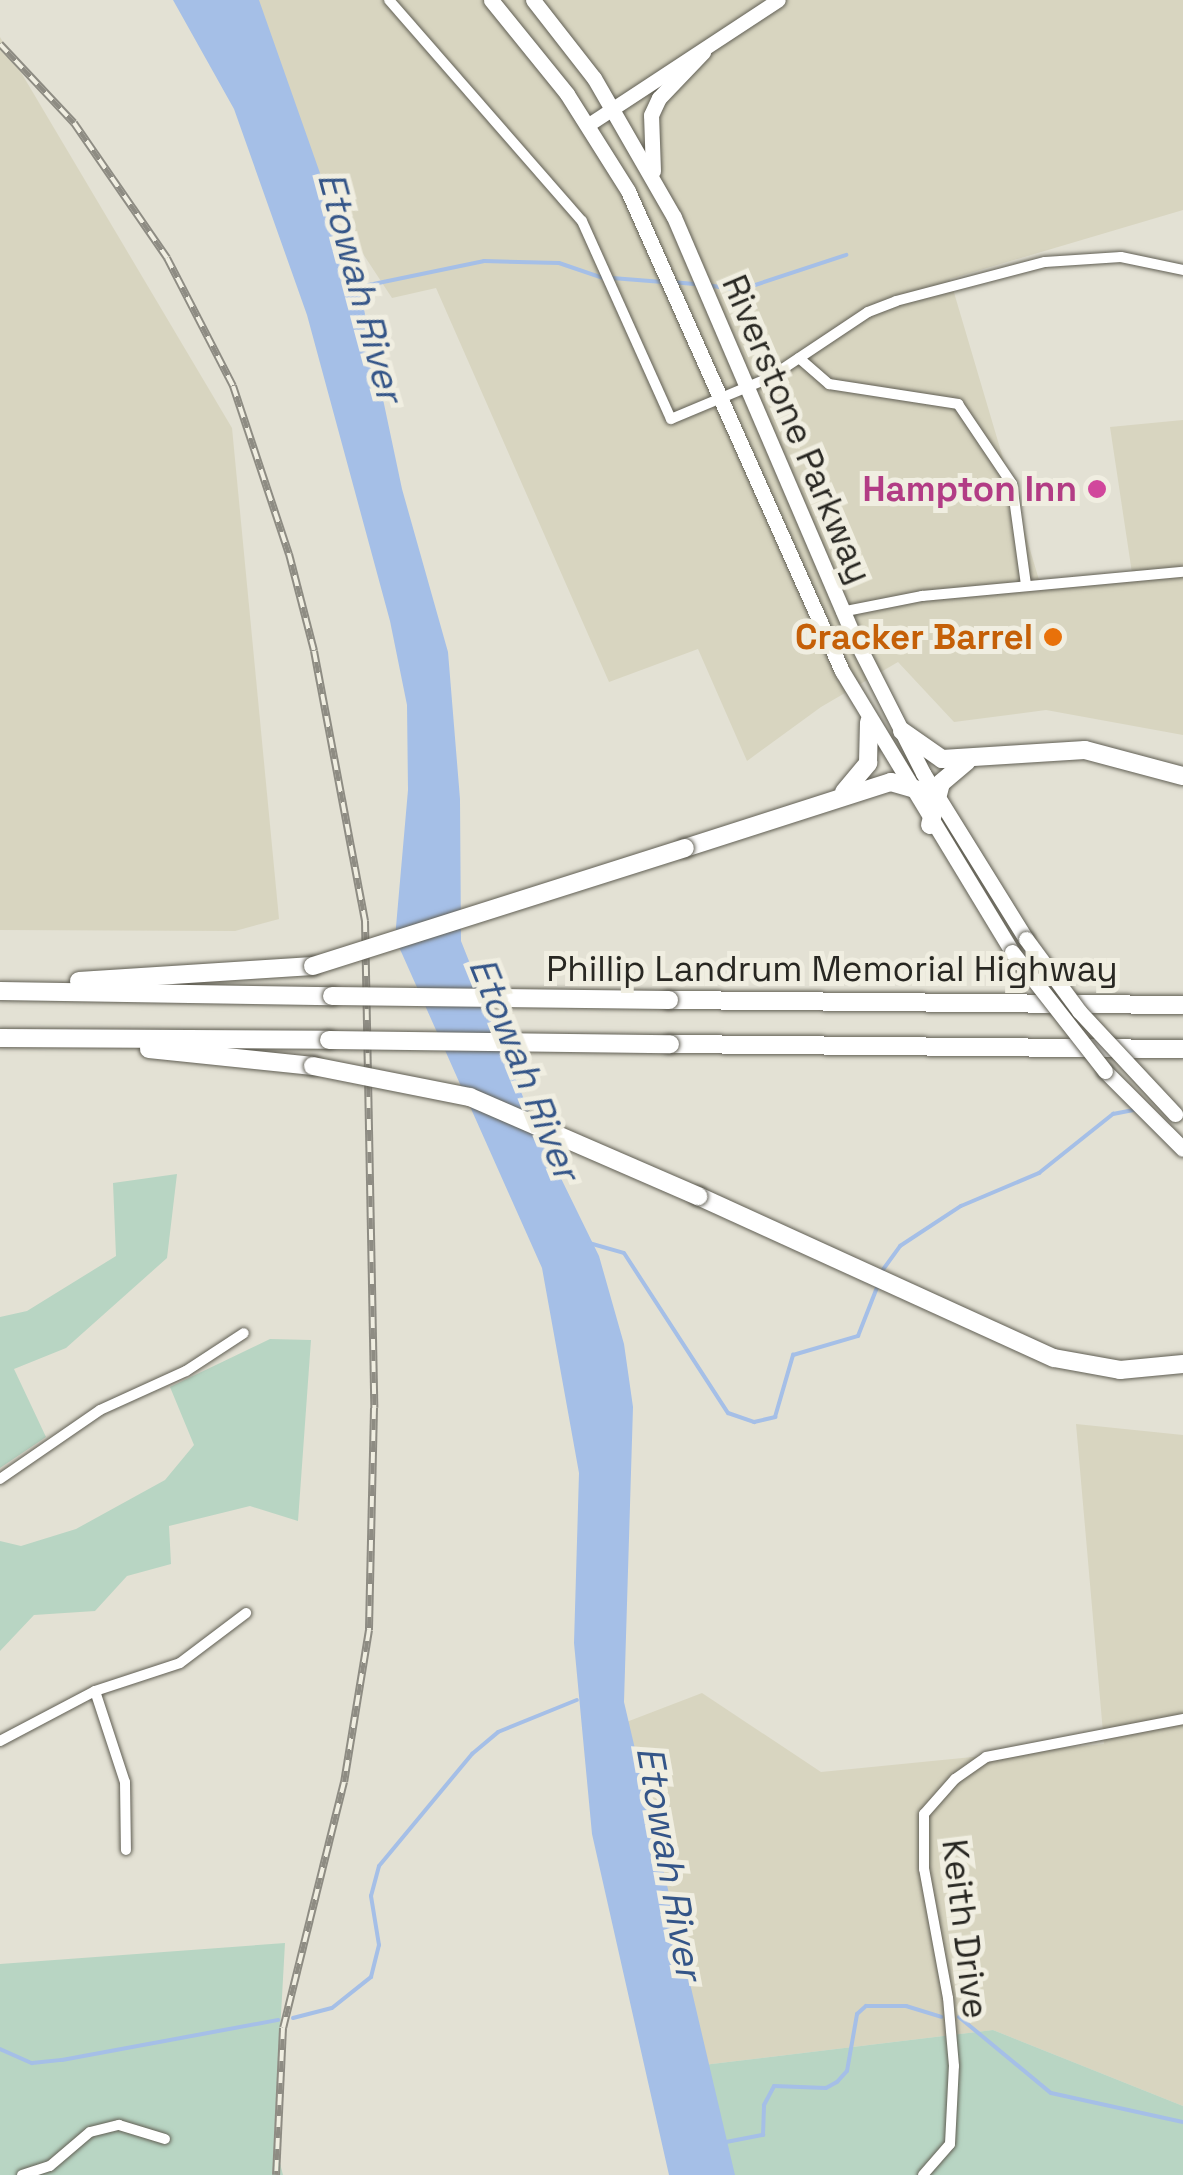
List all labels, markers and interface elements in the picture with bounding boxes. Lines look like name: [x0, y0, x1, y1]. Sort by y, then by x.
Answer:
water label: Etowah River: [307, 167, 413, 407]
street label: Riverstone Parkway: [713, 269, 881, 589]
place label: Hampton Inn: [863, 468, 1077, 510]
marker: Hampton Inn: [1086, 478, 1108, 500]
place label: Cracker Barrel: [795, 616, 1033, 658]
marker: Cracker Barrel: [1042, 626, 1064, 648]
street label: Phillip Landrum Memorial Highway: [546, 948, 1118, 990]
water label: Etowah River: [459, 951, 589, 1187]
water label: Etowah River: [626, 1743, 712, 1983]
street label: Keith Drive: [933, 1837, 997, 2021]

